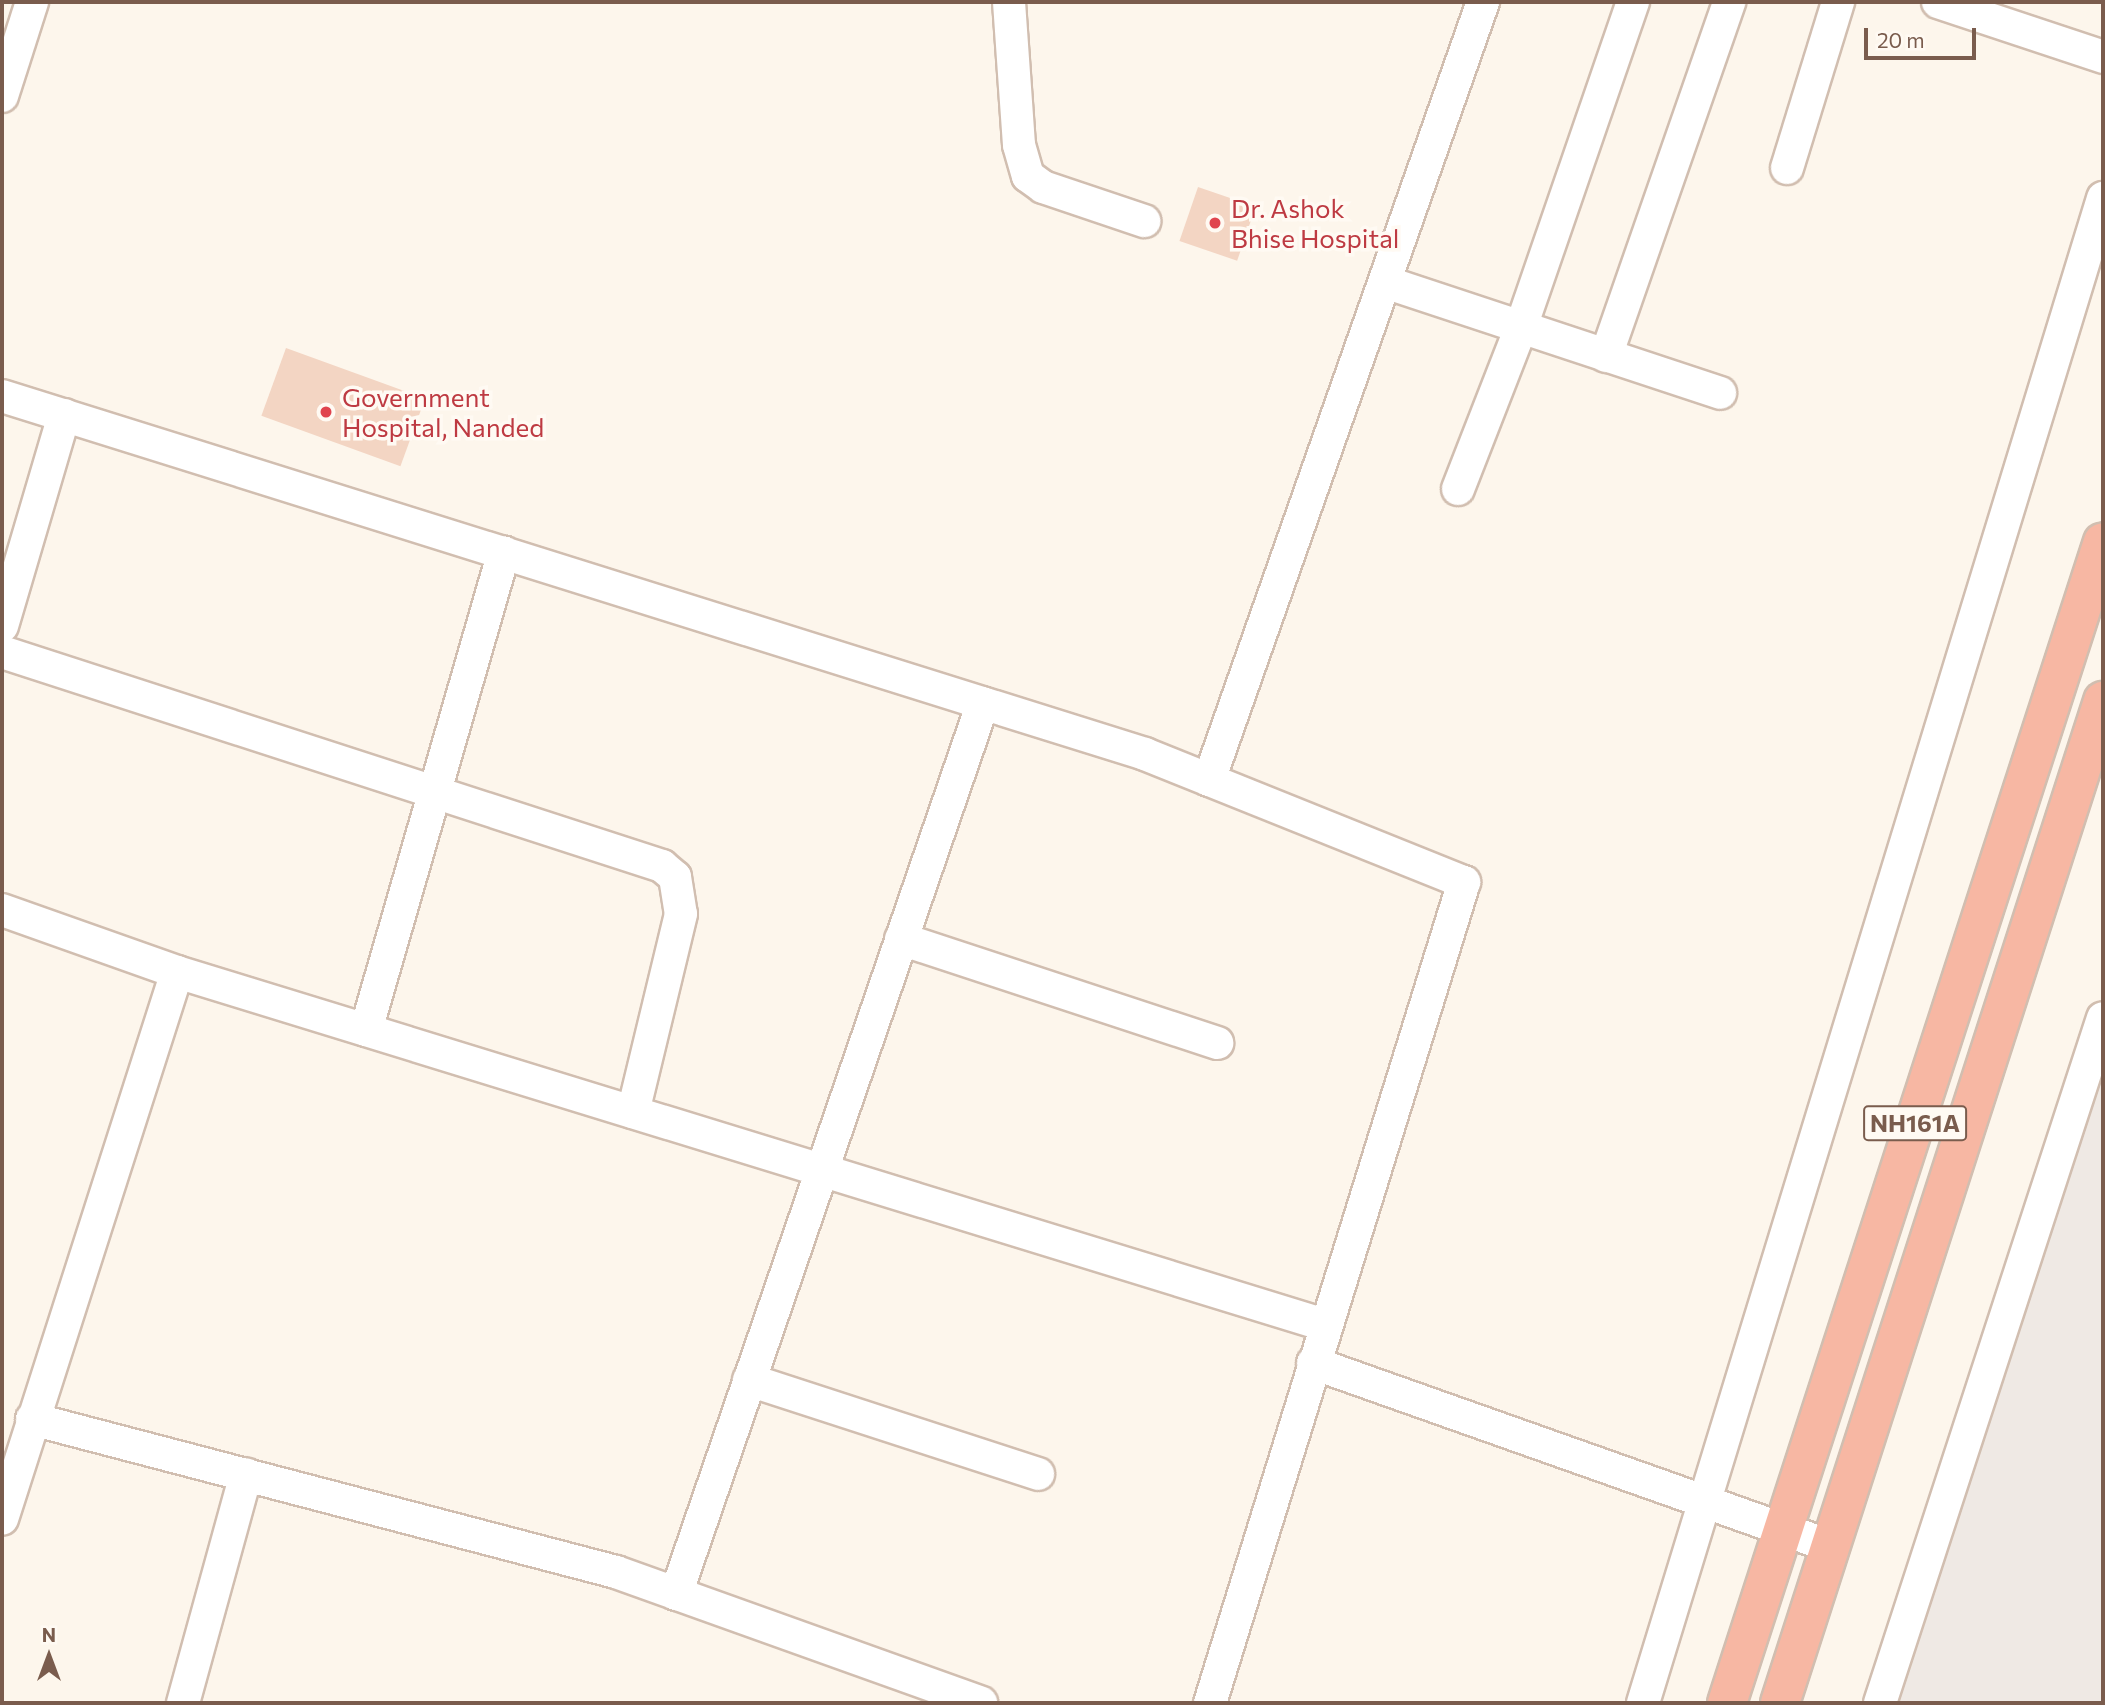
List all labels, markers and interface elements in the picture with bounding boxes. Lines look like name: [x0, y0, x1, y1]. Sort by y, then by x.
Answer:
scale bar: [1867, 14, 1979, 58]
text: 20 m: [1877, 27, 1925, 52]
place label: Dr. Ashok Bhise Hospital: [1231, 192, 1399, 254]
marker: Dr. Ashok Bhise Hospital: [1205, 213, 1225, 233]
place label: Government Hospital, Nanded: [342, 381, 544, 442]
marker: Government Hospital, Nanded: [316, 402, 336, 422]
road number: NH161A: [1862, 1102, 1968, 1143]
north arrow: [14, 1621, 84, 1691]
text: N: [42, 1623, 56, 1646]

